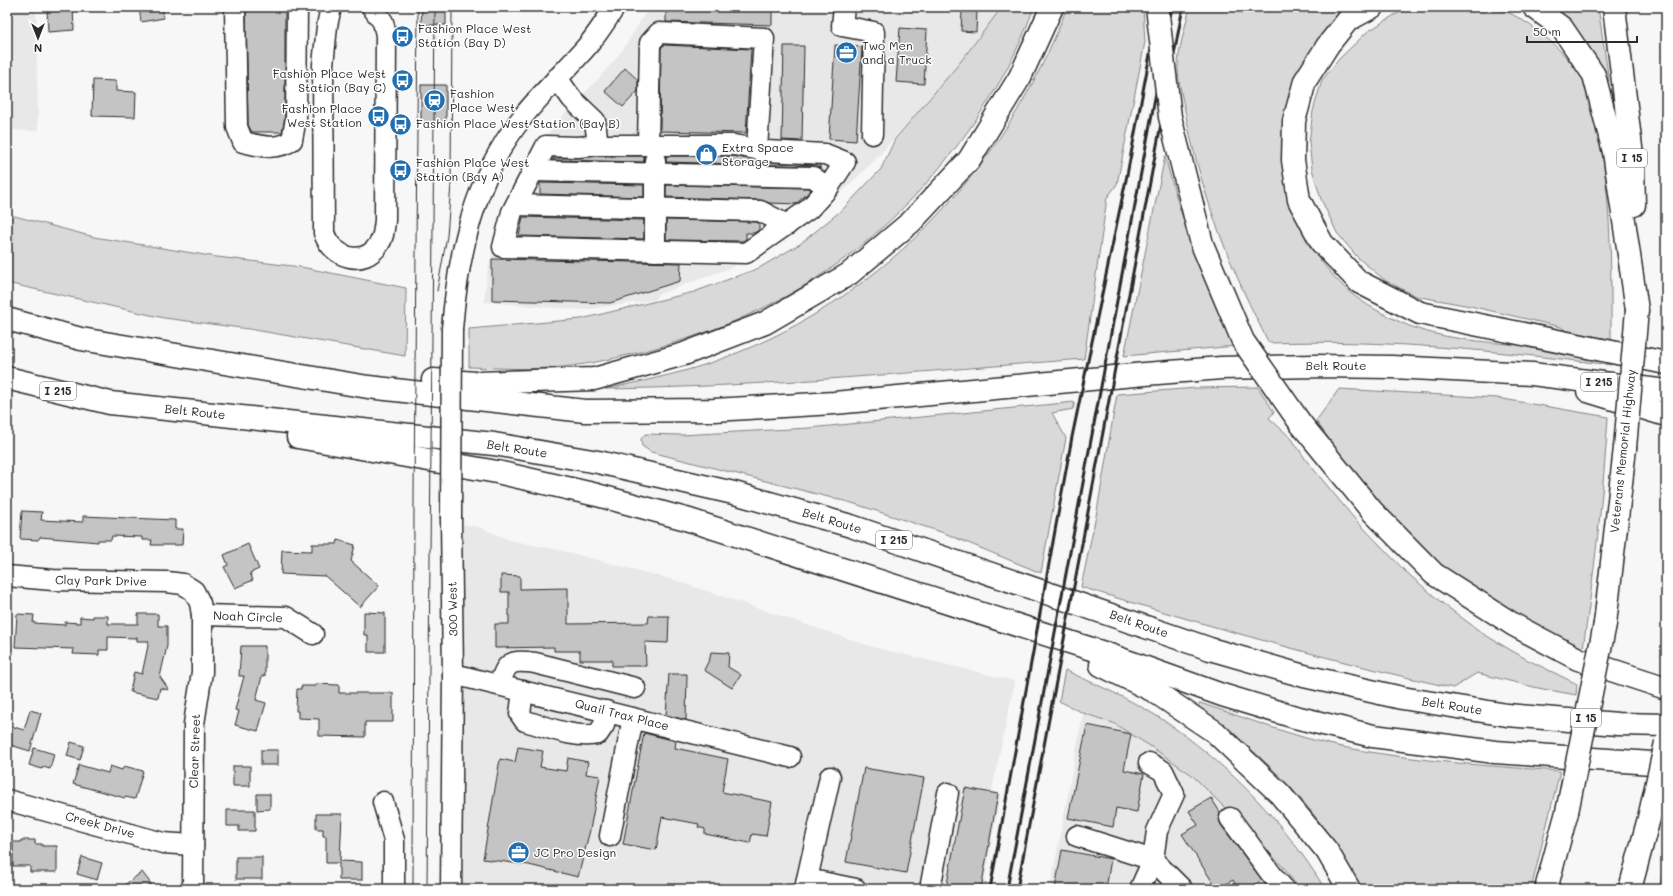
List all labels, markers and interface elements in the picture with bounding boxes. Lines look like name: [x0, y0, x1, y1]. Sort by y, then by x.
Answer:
north arrow: [18, 18, 58, 58]
scale bar: [1527, 18, 1637, 44]
place label: Fashion Place West Station (Bay D): [418, 20, 531, 50]
bus stop icon: Fashion Place West Station (Bay D): [389, 23, 415, 49]
text: 50 m: [1533, 23, 1561, 39]
place label: Two Men and a Truck: [862, 37, 932, 67]
office icon: Two Men and a Truck: [833, 40, 859, 66]
text: N: [34, 41, 42, 56]
place label: Fashion Place West Station (Bay C): [273, 65, 386, 95]
bus stop icon: Fashion Place West Station (Bay C): [389, 68, 415, 94]
place label: Fashion Place West: [450, 85, 515, 115]
station icon: Fashion Place West: [421, 88, 447, 114]
place label: Fashion Place West Station: [282, 100, 362, 130]
bus stop icon: Fashion Place West Station: [365, 103, 391, 129]
bus stop icon: Fashion Place West Station (Bay B): [388, 111, 414, 137]
place label: Fashion Place West Station (Bay B): [416, 115, 620, 131]
place label: Extra Space Storage: [722, 139, 794, 169]
shop icon: Extra Space Storage: [693, 142, 719, 168]
road number: I 15: [1617, 149, 1647, 167]
place label: Fashion Place West Station (Bay A): [416, 154, 529, 184]
bus stop icon: Fashion Place West Station (Bay A): [388, 157, 414, 183]
street label: Belt Route: [1305, 357, 1367, 373]
street label: Veterans Memorial Highway: [1605, 368, 1639, 533]
road number: I 215: [1581, 373, 1617, 391]
road number: I 215: [40, 382, 76, 400]
street label: Belt Route: [164, 400, 226, 422]
street label: Belt Route: [486, 435, 549, 461]
street label: Belt Route: [801, 503, 864, 537]
road number: I 215: [876, 531, 912, 549]
street label: Clay Park Drive: [55, 571, 147, 589]
street label: 300 West: [444, 581, 460, 637]
street label: Belt Route: [1108, 606, 1171, 641]
street label: Noah Circle: [213, 607, 283, 625]
street label: Belt Route: [1421, 692, 1484, 718]
street label: Quail Trax Place: [574, 695, 671, 733]
road number: I 15: [1571, 709, 1601, 727]
street label: Clear Street: [185, 713, 203, 788]
street label: Creek Drive: [64, 807, 137, 841]
office icon: JC Pro Design: [506, 840, 532, 866]
place label: JC Pro Design: [534, 844, 616, 860]

